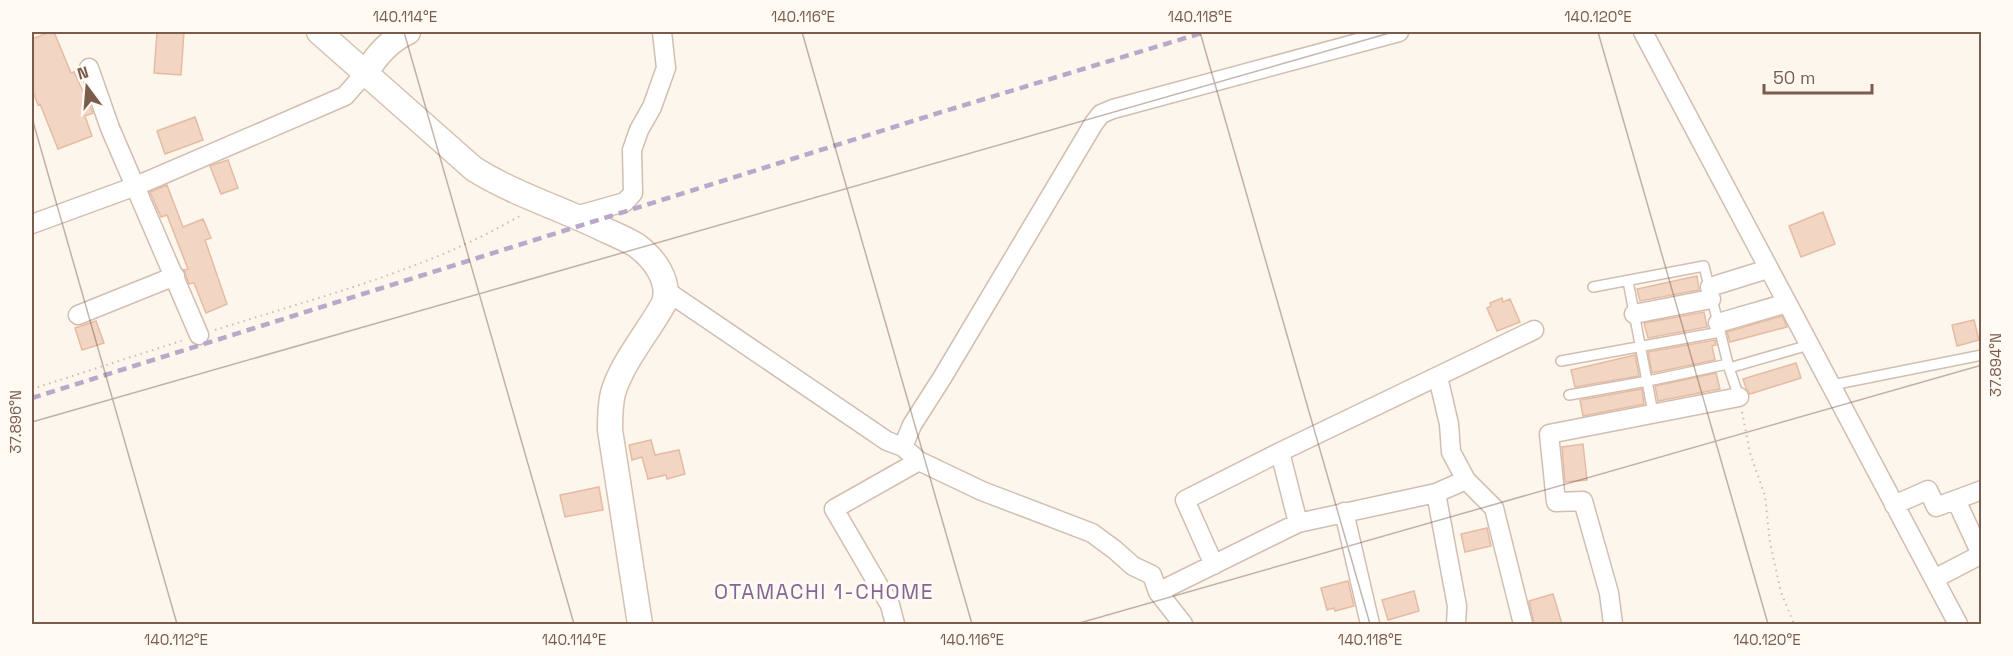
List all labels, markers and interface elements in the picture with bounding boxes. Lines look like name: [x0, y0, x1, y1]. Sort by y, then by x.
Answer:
text: 140.114°E: [373, 7, 437, 26]
text: 140.116°E: [771, 7, 835, 26]
text: 140.118°E: [1168, 7, 1232, 26]
text: 140.120°E: [1564, 7, 1632, 26]
north arrow: [57, 57, 117, 117]
scale bar: [1764, 57, 1872, 95]
text: N: [75, 61, 91, 85]
text: 50 m: [1773, 66, 1815, 89]
text: 37.894°N: [1986, 333, 2005, 397]
text: 37.896°N: [6, 390, 25, 454]
district label: OTAMACHI 1-CHOME: [714, 578, 934, 605]
text: 140.112°E: [144, 630, 208, 649]
text: 140.114°E: [542, 630, 606, 649]
text: 140.116°E: [940, 630, 1004, 649]
text: 140.118°E: [1338, 630, 1402, 649]
text: 140.120°E: [1733, 630, 1801, 649]

